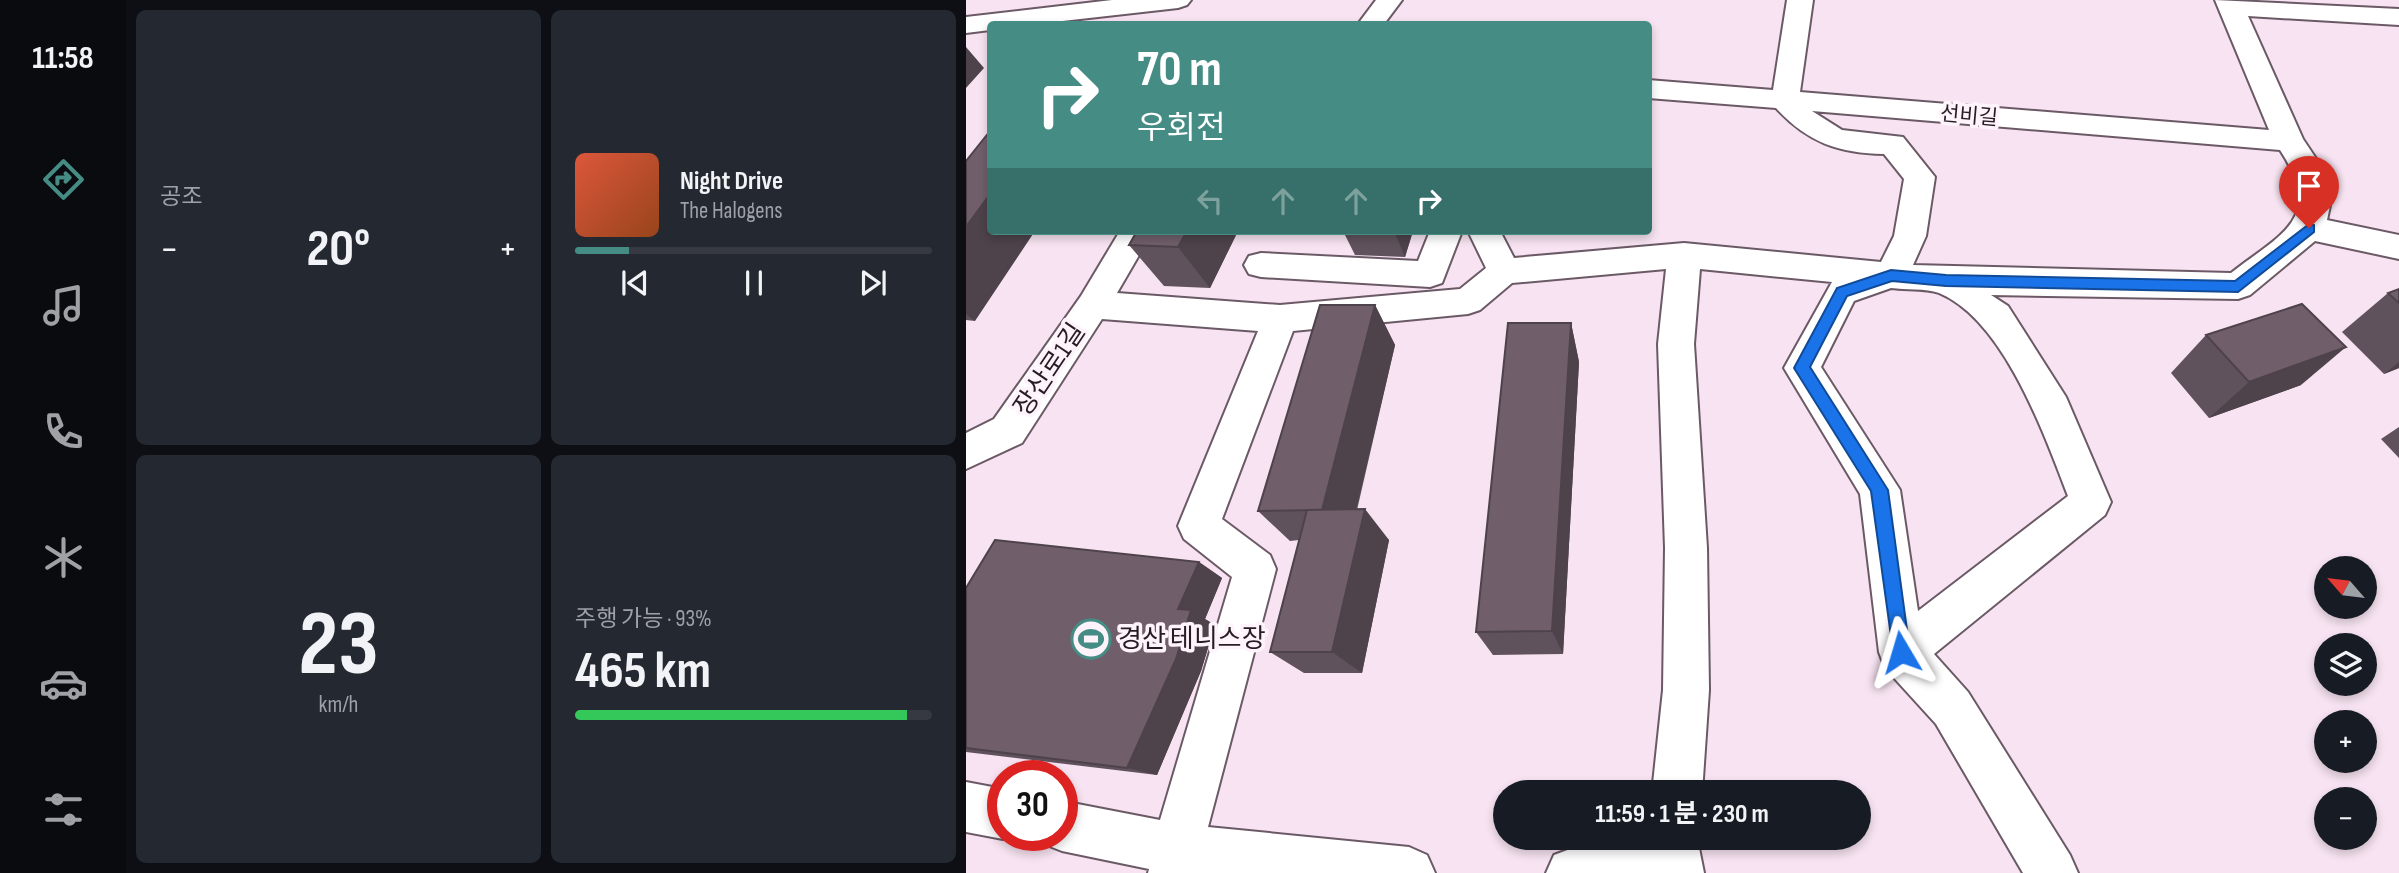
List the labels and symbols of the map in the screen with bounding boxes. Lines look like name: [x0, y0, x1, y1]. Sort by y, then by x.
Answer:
street label: 선비길: [1939, 101, 1999, 131]
pin: [2279, 156, 2339, 228]
street label: 장산로1길: [1008, 318, 1092, 422]
north arrow: [2314, 556, 2376, 620]
position arrow: [1864, 615, 1938, 689]
sports icon: 경산 테니스장: [1070, 618, 1112, 660]
place label: 경산 테니스장: [1118, 624, 1266, 655]
speed limit sign: 30: [987, 760, 1078, 851]

